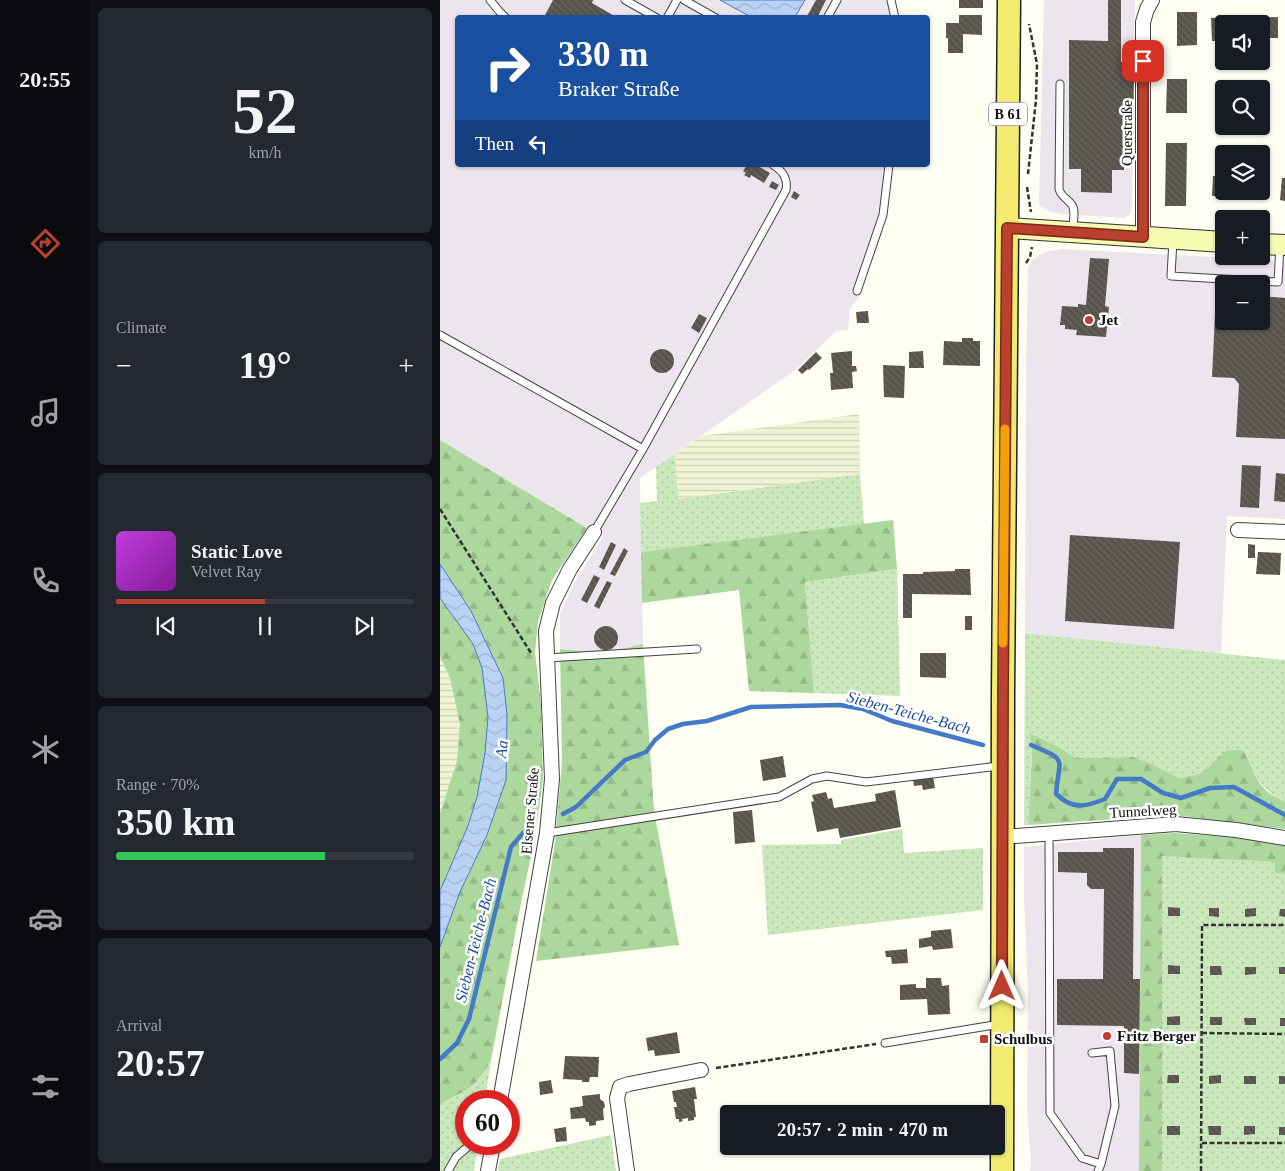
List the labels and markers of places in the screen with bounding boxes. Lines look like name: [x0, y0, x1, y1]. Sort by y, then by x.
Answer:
pin: [1122, 40, 1164, 82]
place label: Jet: [1099, 312, 1118, 328]
marker: Jet: [1083, 314, 1095, 326]
place label: Fritz Berger: [1117, 1028, 1197, 1044]
marker: Fritz Berger: [1101, 1030, 1113, 1042]
place label: Schulbus: [994, 1031, 1053, 1047]
marker: Schulbus: [978, 1033, 990, 1045]

